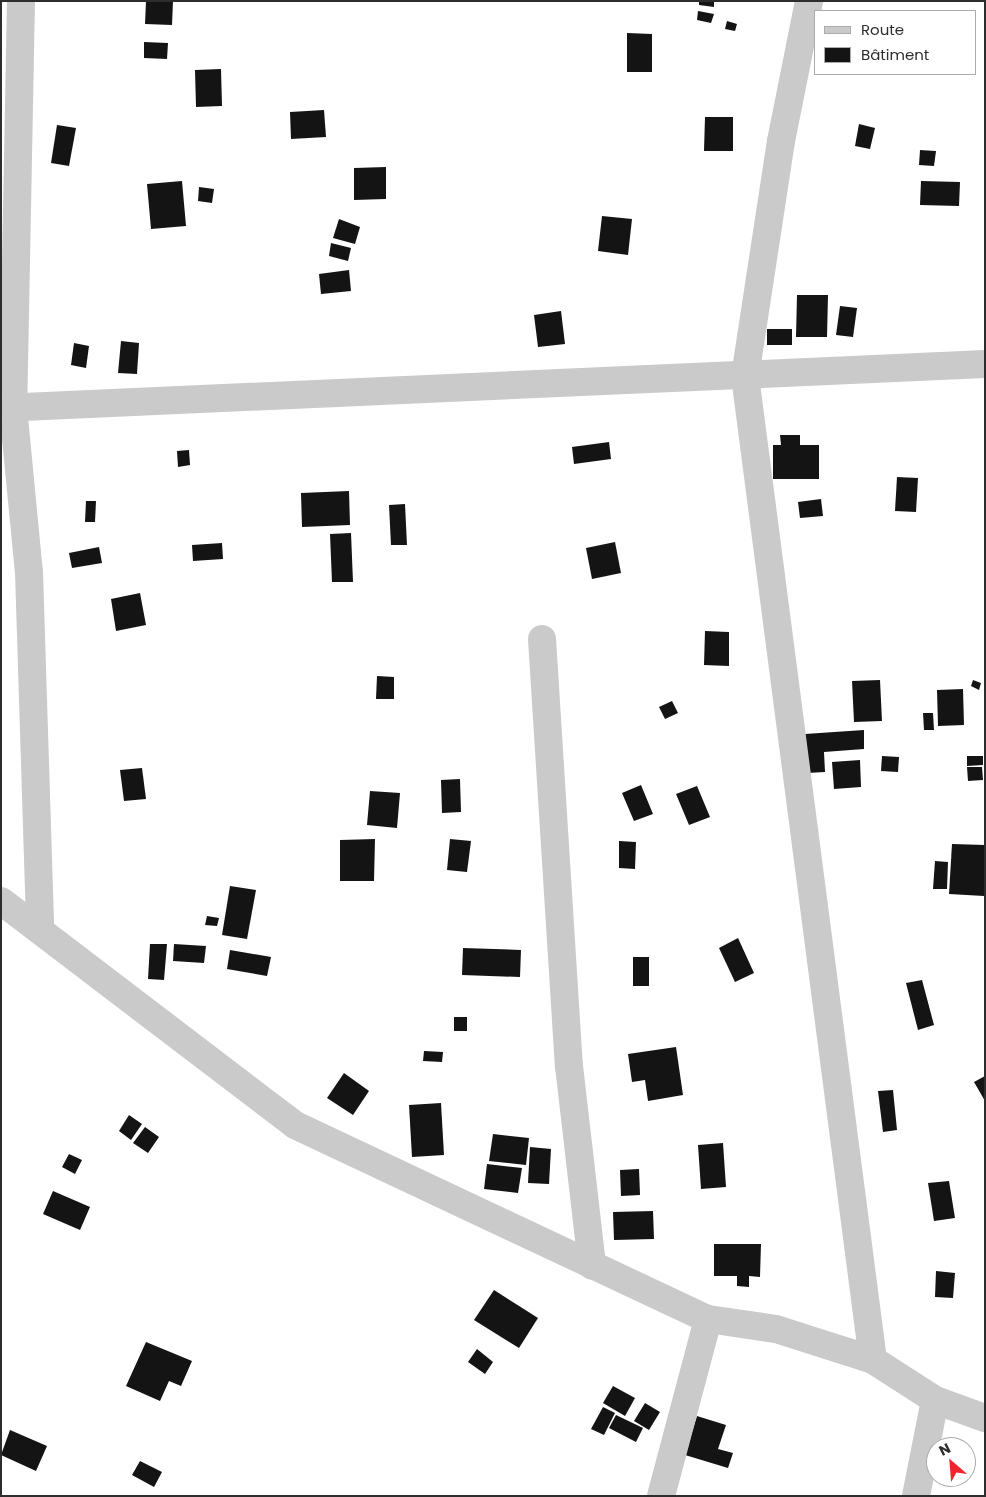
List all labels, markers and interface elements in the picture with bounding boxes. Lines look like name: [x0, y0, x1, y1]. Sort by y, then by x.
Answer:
legend: [814, 10, 976, 75]
text: Route: [861, 19, 904, 40]
text: Bâtiment: [861, 44, 929, 65]
north arrow: [926, 1437, 976, 1487]
text: N: [935, 1438, 954, 1461]

